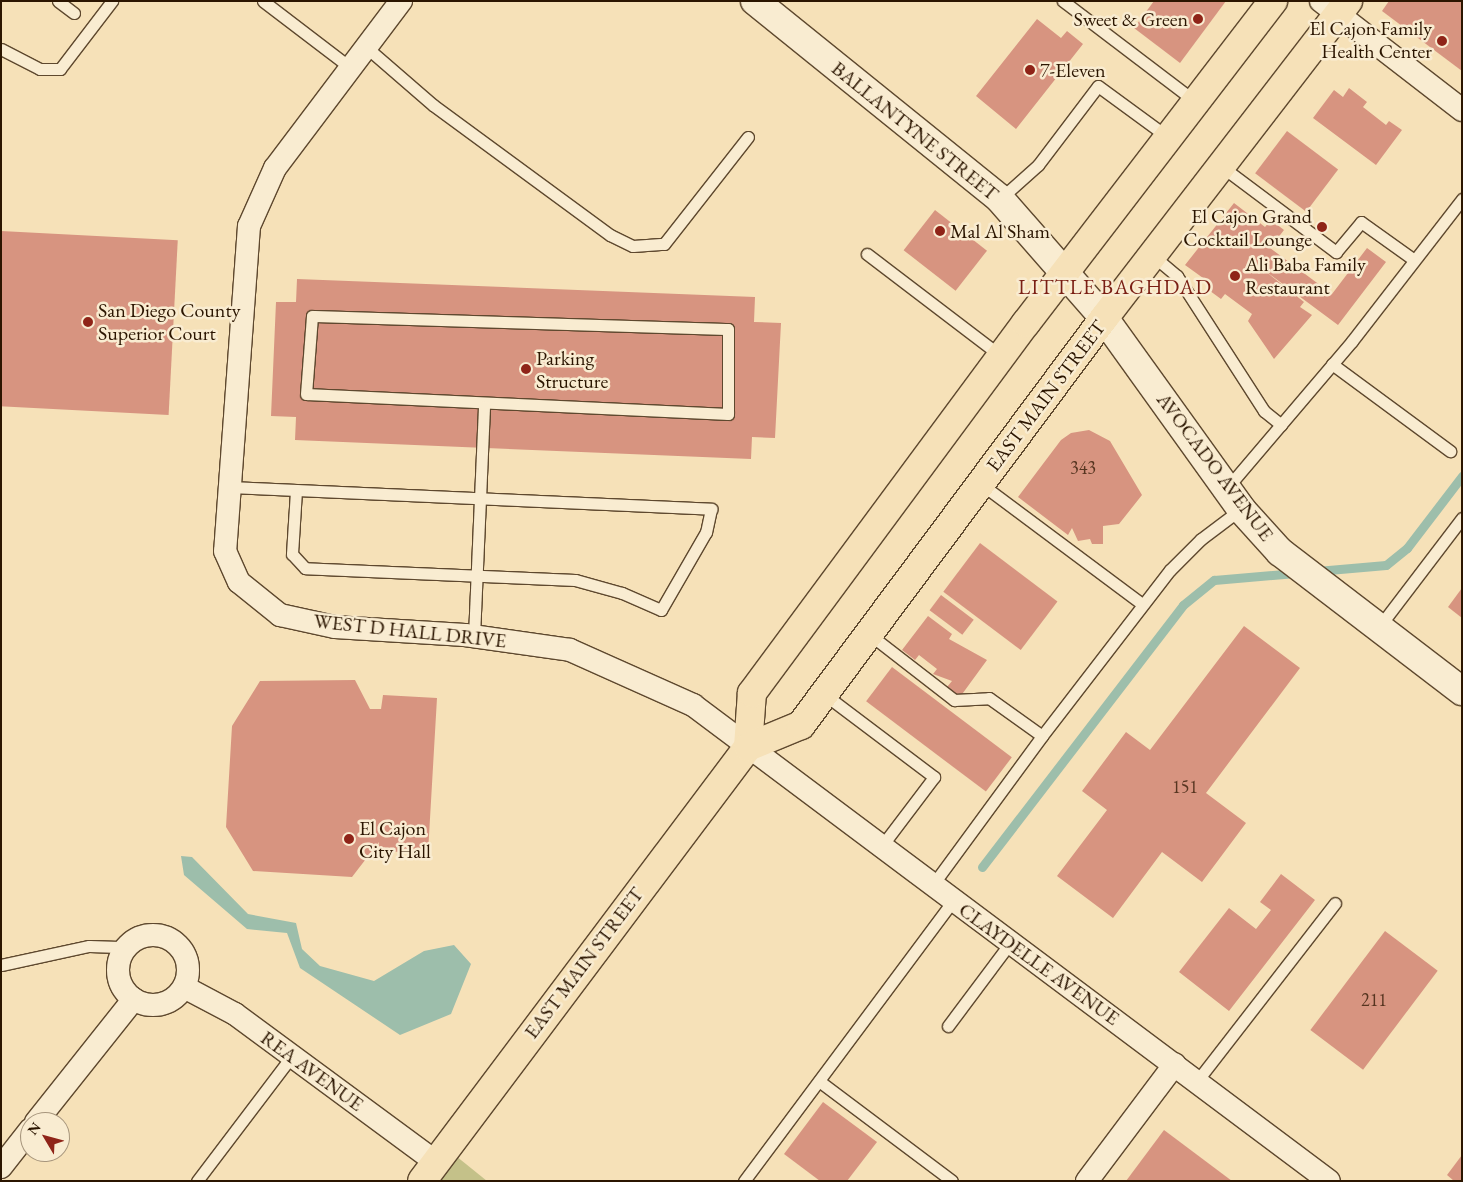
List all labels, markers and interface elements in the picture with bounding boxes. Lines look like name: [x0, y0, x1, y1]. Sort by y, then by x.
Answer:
place label: Sweet & Green: [1073, 7, 1188, 31]
marker: Sweet & Green: [1192, 13, 1204, 25]
place label: El Cajon Family Health Center: [1309, 17, 1432, 64]
marker: El Cajon Family Health Center: [1436, 35, 1448, 47]
street label: BALLANTYNE STREET: [827, 56, 1003, 206]
place label: 7-Eleven: [1040, 58, 1106, 82]
marker: 7-Eleven: [1024, 64, 1036, 76]
place label: El Cajon Grand Cocktail Lounge: [1183, 204, 1312, 251]
place label: Mal Al Sham: [950, 219, 1050, 243]
marker: El Cajon Grand Cocktail Lounge: [1316, 221, 1328, 233]
marker: Mal Al Sham: [934, 225, 946, 237]
place label: Ali Baba Family Restaurant: [1245, 252, 1366, 299]
marker: Ali Baba Family Restaurant: [1229, 270, 1241, 282]
district label: LITTLE BAGHDAD: [1016, 274, 1214, 300]
place label: San Diego County Superior Court: [98, 299, 240, 346]
marker: San Diego County Superior Court: [82, 316, 94, 328]
street label: EAST MAIN STREET: [981, 316, 1111, 476]
place label: Parking Structure: [536, 346, 608, 393]
marker: Parking Structure: [520, 363, 532, 375]
street label: AVOCADO AVENUE: [1152, 388, 1278, 546]
house number: 343: [1070, 457, 1096, 479]
street label: WEST D HALL DRIVE: [312, 609, 508, 653]
house number: 151: [1172, 776, 1198, 798]
place label: El Cajon City Hall: [359, 816, 431, 863]
marker: El Cajon City Hall: [343, 833, 355, 845]
street label: EAST MAIN STREET: [519, 883, 649, 1043]
street label: CLAYDELLE AVENUE: [954, 898, 1124, 1030]
house number: 211: [1361, 989, 1387, 1011]
street label: REA AVENUE: [256, 1026, 368, 1116]
north arrow: [20, 1112, 70, 1162]
text: N: [23, 1119, 44, 1139]

